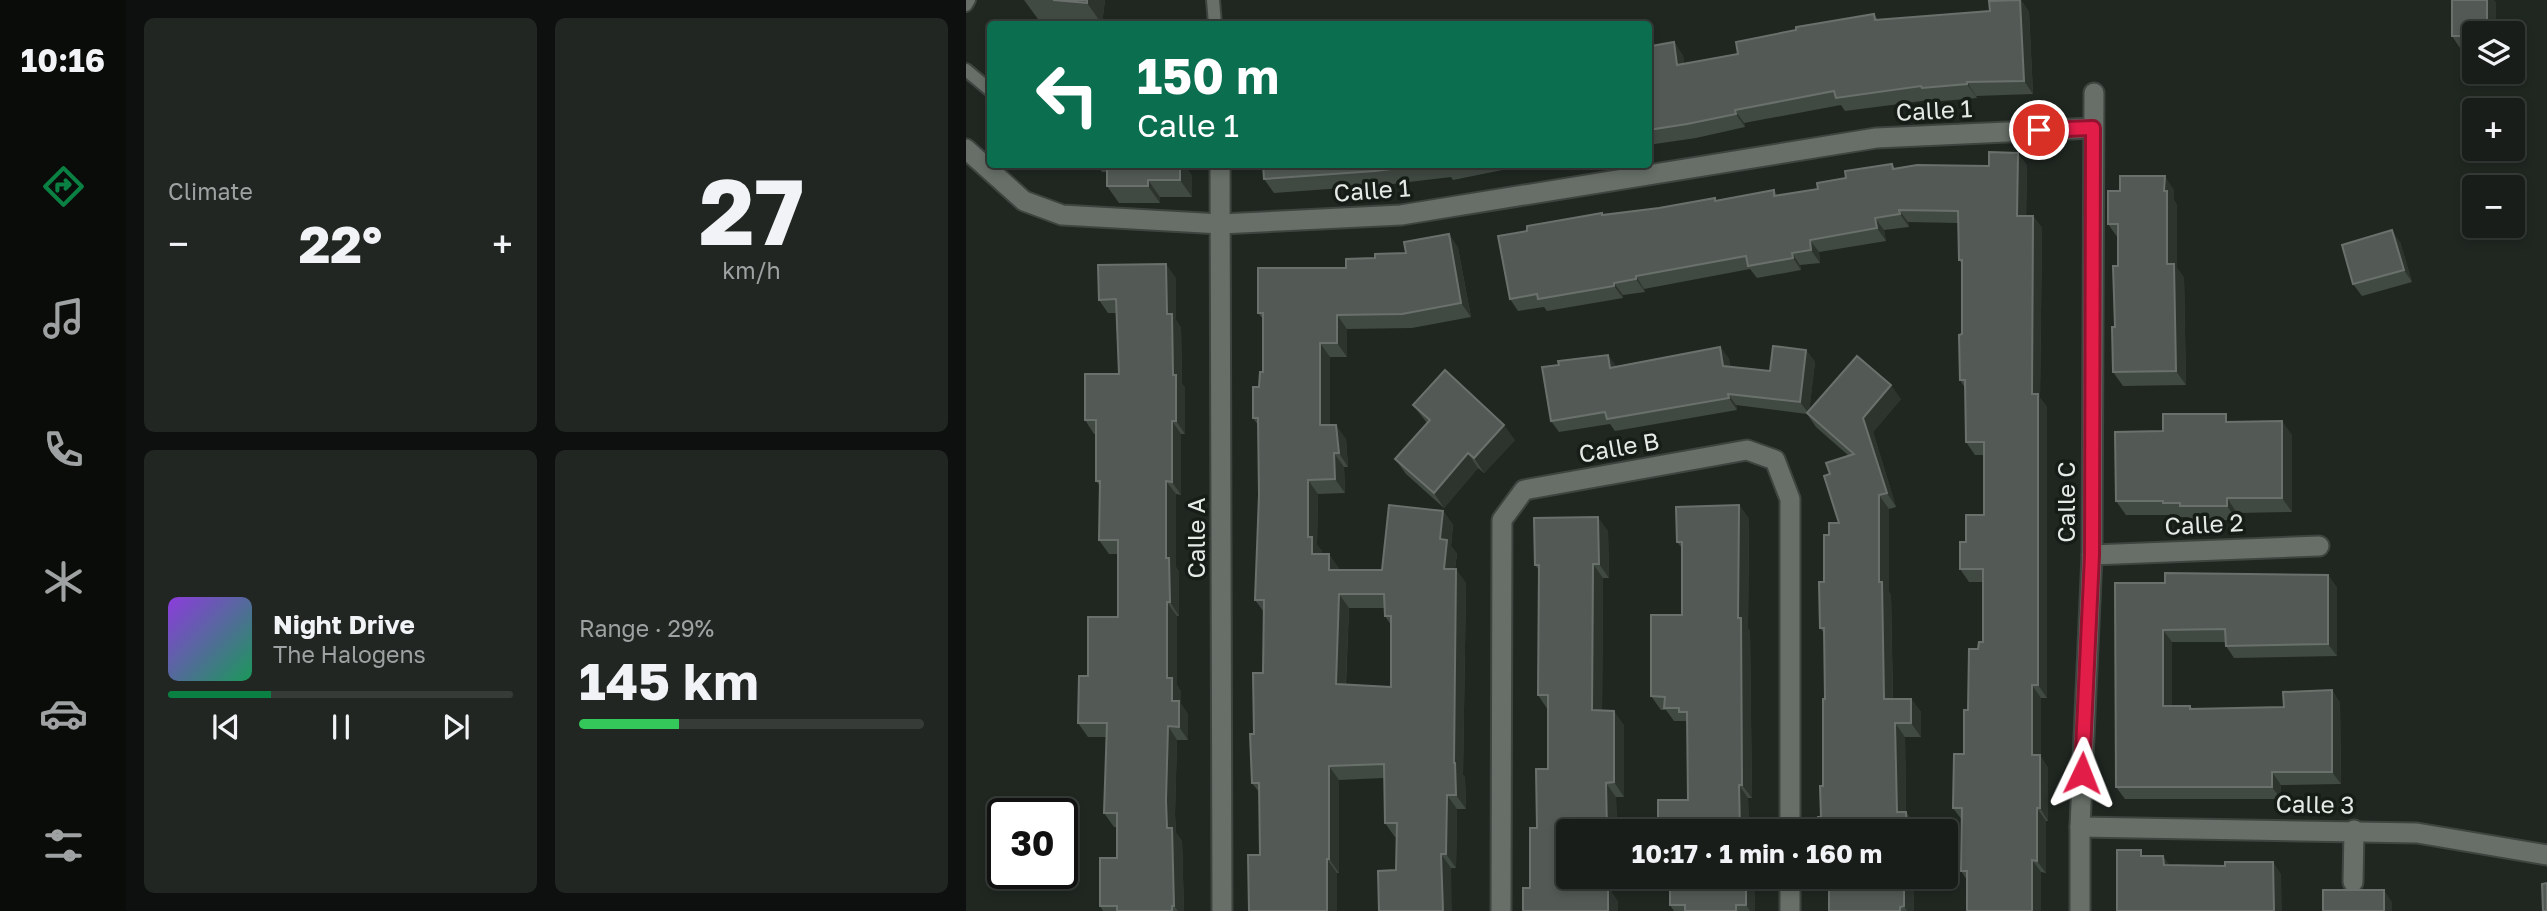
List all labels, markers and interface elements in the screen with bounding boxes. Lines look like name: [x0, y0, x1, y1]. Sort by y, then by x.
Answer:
map controls: [2462, 21, 2525, 238]
button: layers: [2462, 21, 2525, 84]
text: 10:16: [21, 41, 105, 79]
text: 150 m: [1137, 46, 1279, 105]
icon: left: [1022, 49, 1113, 140]
street label: Calle 1: [1895, 93, 1973, 126]
button: +: [2462, 98, 2525, 161]
pin: [2009, 100, 2069, 160]
text: Calle 1: [1137, 106, 1239, 144]
icon: arrive: [2020, 111, 2058, 149]
text: 27: [699, 156, 804, 265]
icon: directions: [39, 162, 88, 211]
street label: Calle 1: [1333, 172, 1411, 207]
button: −: [2462, 175, 2525, 238]
text: Climate: [168, 177, 253, 205]
text: 22°: [299, 212, 382, 274]
text: −: [168, 221, 189, 266]
text: +: [492, 221, 513, 266]
text: km/h: [722, 256, 781, 284]
icon: music: [39, 294, 88, 343]
icon: phone: [39, 425, 88, 474]
street label: Calle B: [1576, 425, 1661, 468]
street label: Calle C: [2051, 461, 2080, 543]
street label: Calle A: [1181, 498, 1210, 579]
street label: Calle 2: [2164, 507, 2244, 540]
icon: climate: [39, 557, 88, 606]
text: Night Drive: [273, 609, 415, 640]
text: Range · 29%: [579, 614, 714, 642]
text: The Halogens: [273, 640, 426, 668]
text: 145 km: [579, 649, 759, 711]
icon: car: [39, 689, 88, 738]
icon: previous: [207, 708, 245, 746]
icon: pause: [322, 708, 360, 746]
icon: next: [437, 708, 475, 746]
position arrow: [2045, 736, 2119, 810]
street label: Calle 3: [2275, 788, 2355, 819]
speed limit sign: 30: [987, 798, 1078, 889]
icon: filters: [39, 821, 88, 870]
text: 10:17 · 1 min · 160 m: [1632, 838, 1882, 869]

